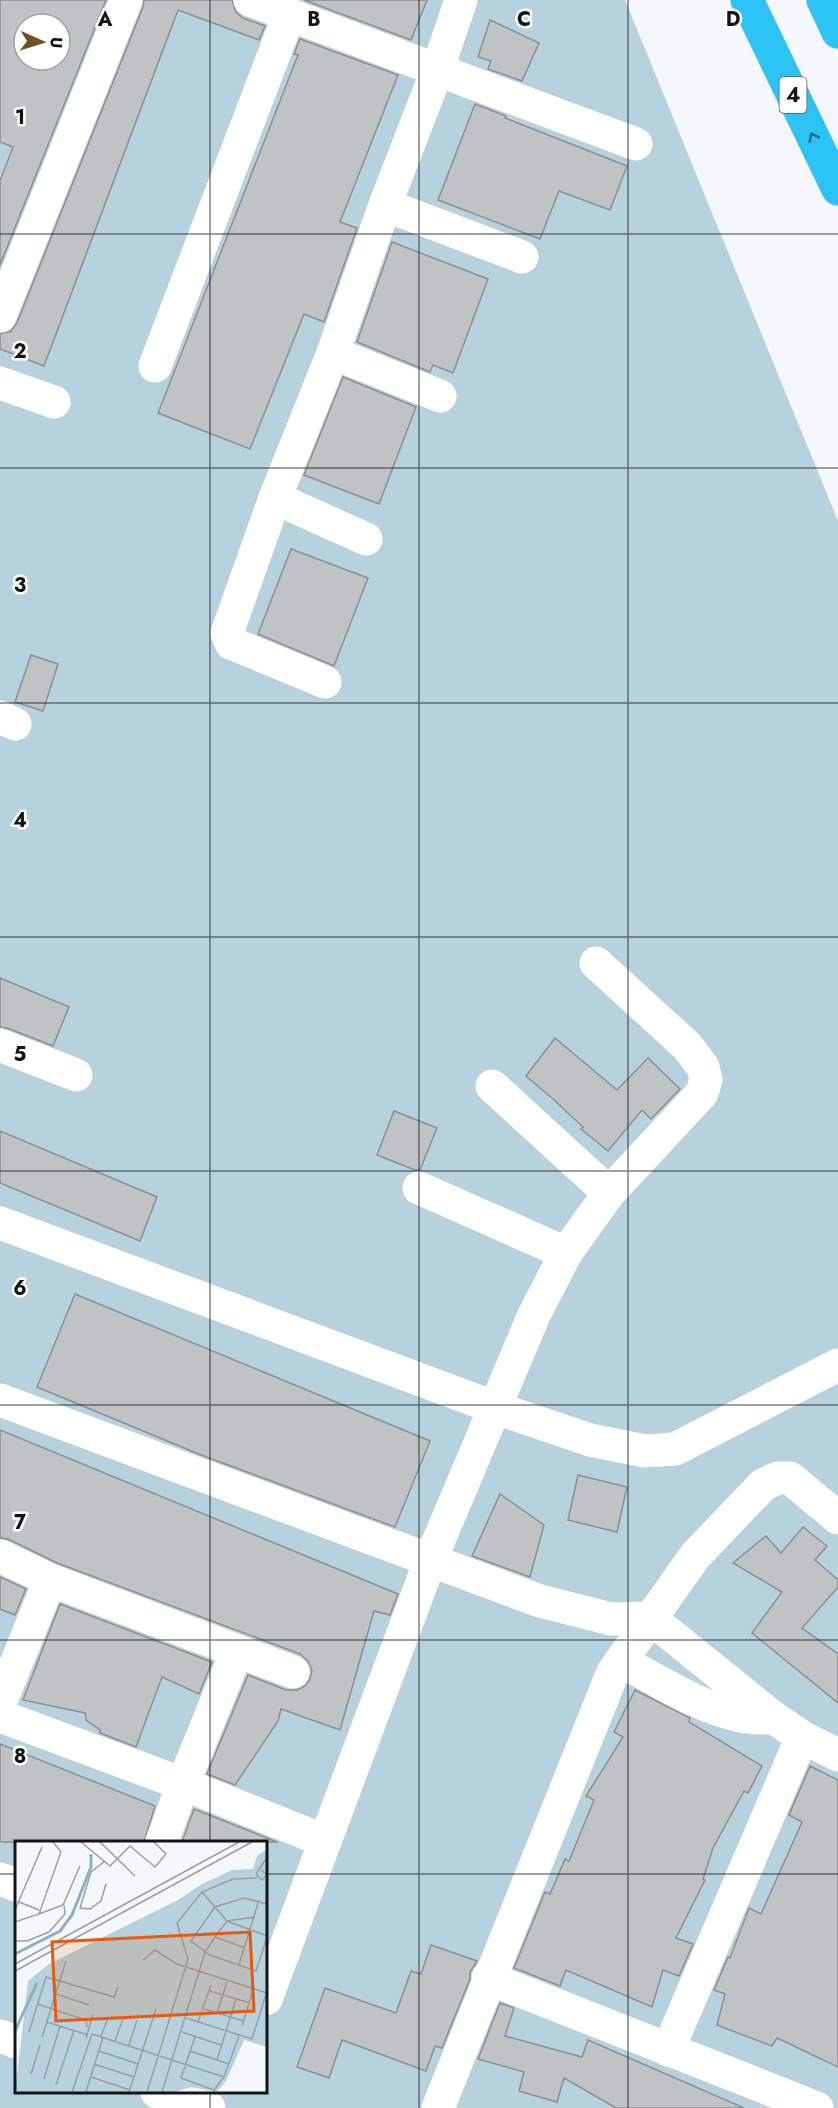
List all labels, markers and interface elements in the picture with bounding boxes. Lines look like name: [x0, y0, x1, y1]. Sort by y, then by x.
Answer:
text: A: [97, 5, 113, 34]
text: B: [307, 5, 321, 34]
text: C: [517, 5, 531, 34]
text: D: [726, 5, 740, 34]
north arrow: [12, 12, 72, 72]
text: U: [45, 37, 68, 49]
road number: 4: [780, 77, 806, 113]
text: 1: [15, 103, 25, 132]
one-way arrow: [808, 132, 820, 143]
text: 2: [13, 337, 27, 366]
text: 3: [14, 571, 26, 600]
text: 4: [13, 806, 27, 835]
text: 5: [14, 1040, 27, 1069]
text: 6: [13, 1274, 27, 1303]
text: 7: [14, 1508, 27, 1537]
text: 8: [14, 1742, 26, 1771]
inset map: [15, 1841, 267, 2093]

